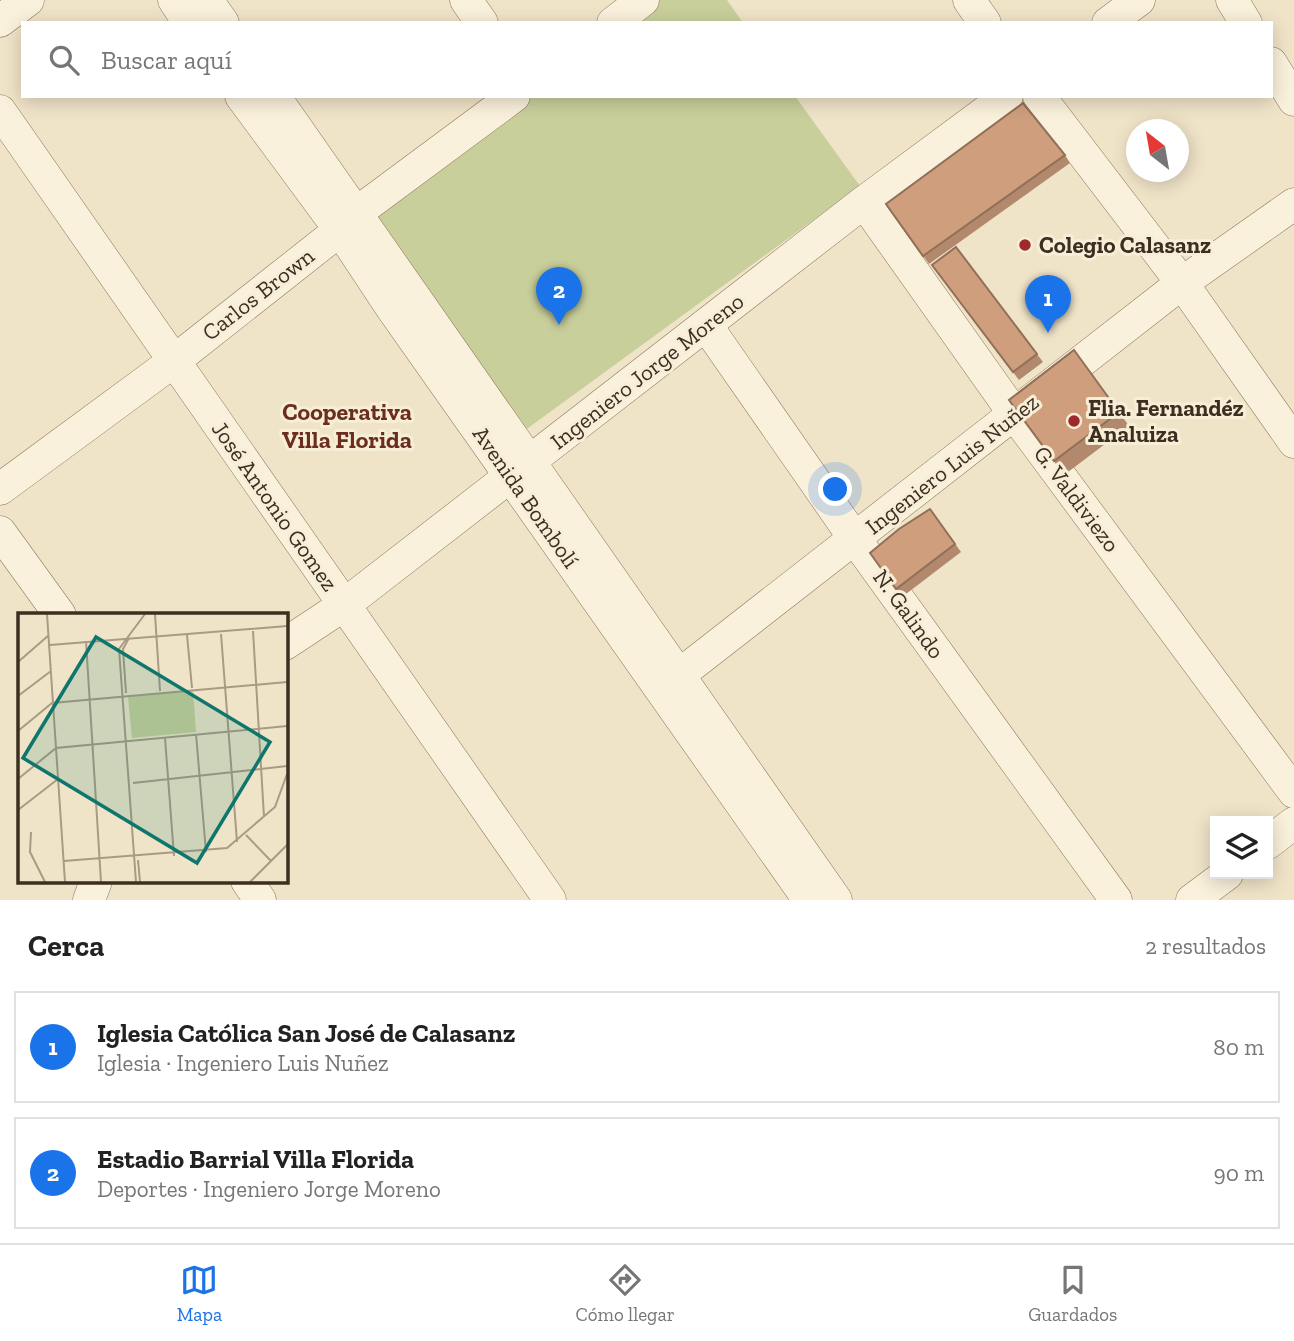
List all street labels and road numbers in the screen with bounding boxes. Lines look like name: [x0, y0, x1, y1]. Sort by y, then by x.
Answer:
street label: Carlos Brown: [196, 242, 320, 346]
street label: Ingeniero Jorge Moreno: [545, 287, 749, 455]
street label: Ingeniero Luis Nuñez: [860, 387, 1044, 540]
street label: José Antonio Gomez: [206, 416, 344, 597]
street label: Avenida Bombolí: [467, 421, 585, 573]
street label: G. Valdiviezo: [1028, 440, 1126, 558]
street label: N. Galindo: [867, 564, 951, 664]

